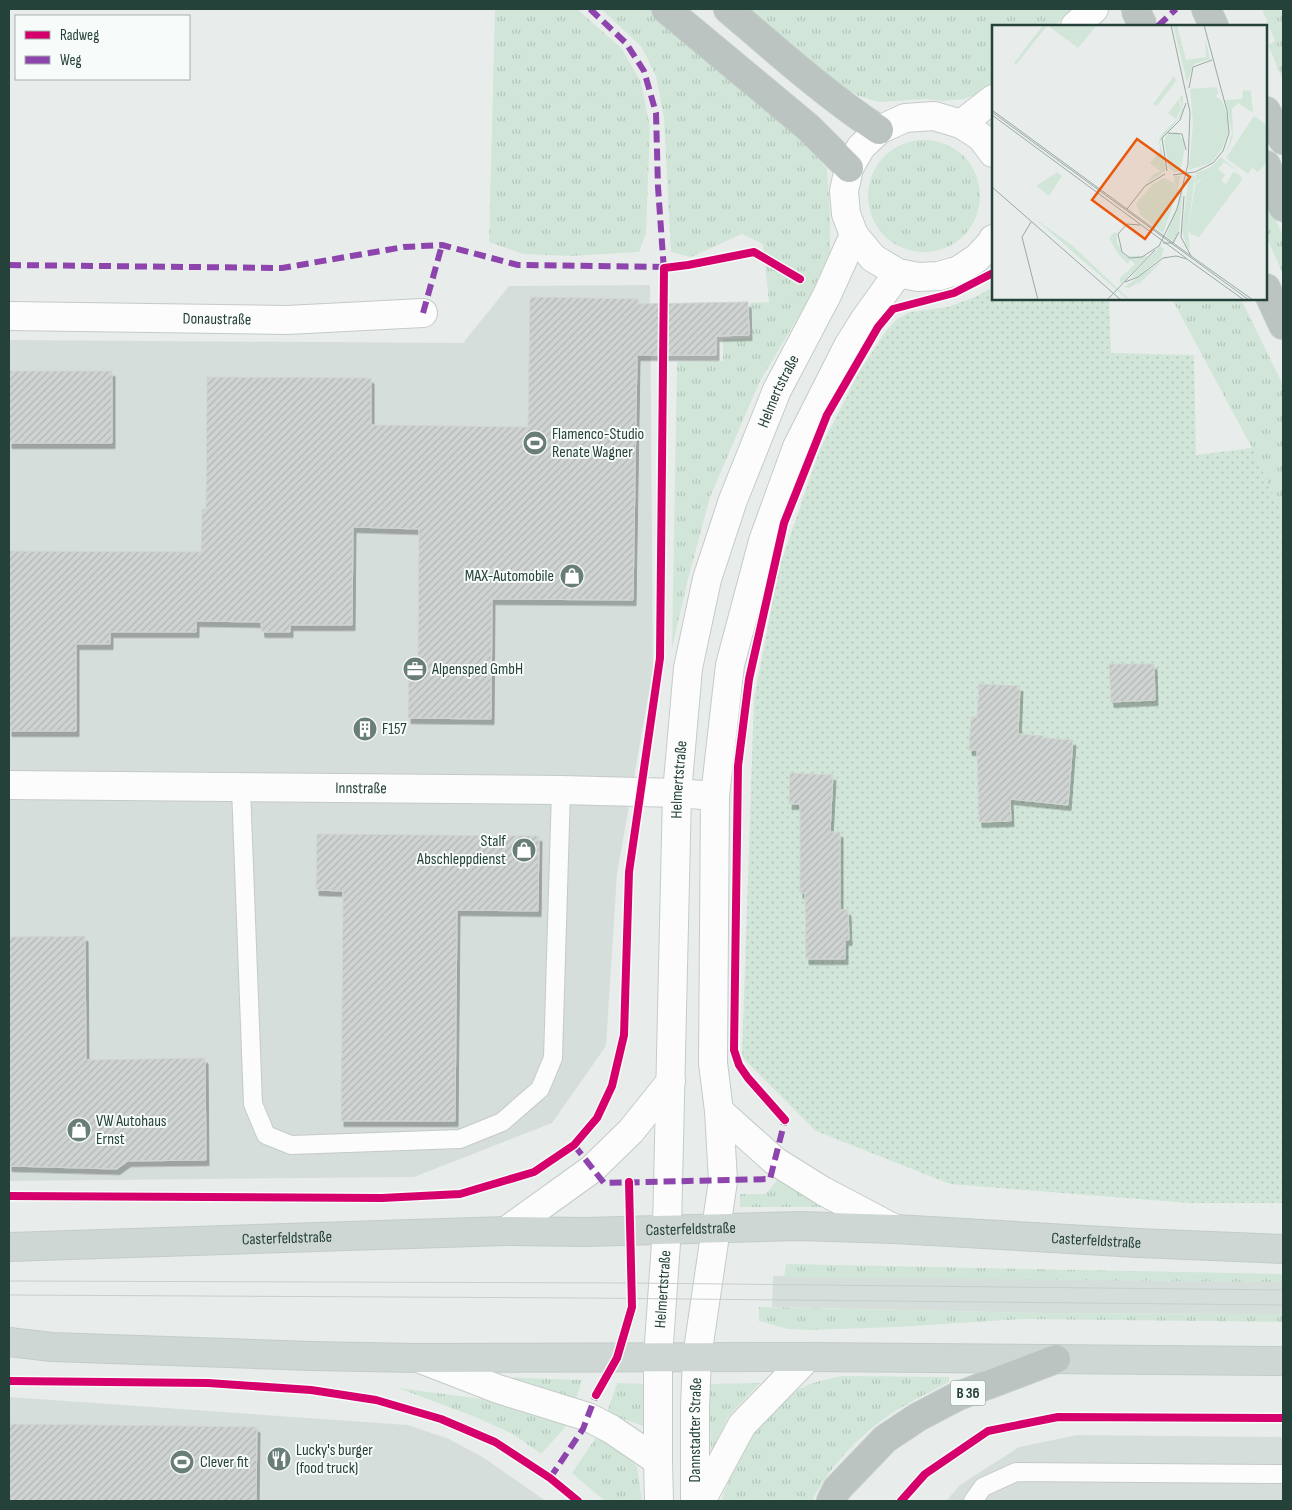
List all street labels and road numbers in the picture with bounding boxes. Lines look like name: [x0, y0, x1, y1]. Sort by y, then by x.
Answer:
street label: Donaustraße: [183, 309, 251, 329]
street label: Helmertstraße: [753, 351, 803, 430]
street label: Helmertstraße: [667, 740, 691, 819]
street label: Innstraße: [335, 778, 387, 798]
street label: Casterfeldstraße: [645, 1218, 736, 1240]
street label: Casterfeldstraße: [241, 1227, 332, 1249]
street label: Casterfeldstraße: [1051, 1229, 1142, 1253]
street label: Helmertstraße: [651, 1250, 675, 1329]
street label: Dannstadter Straße: [686, 1377, 706, 1482]
road number: B 36: [950, 1380, 986, 1406]

